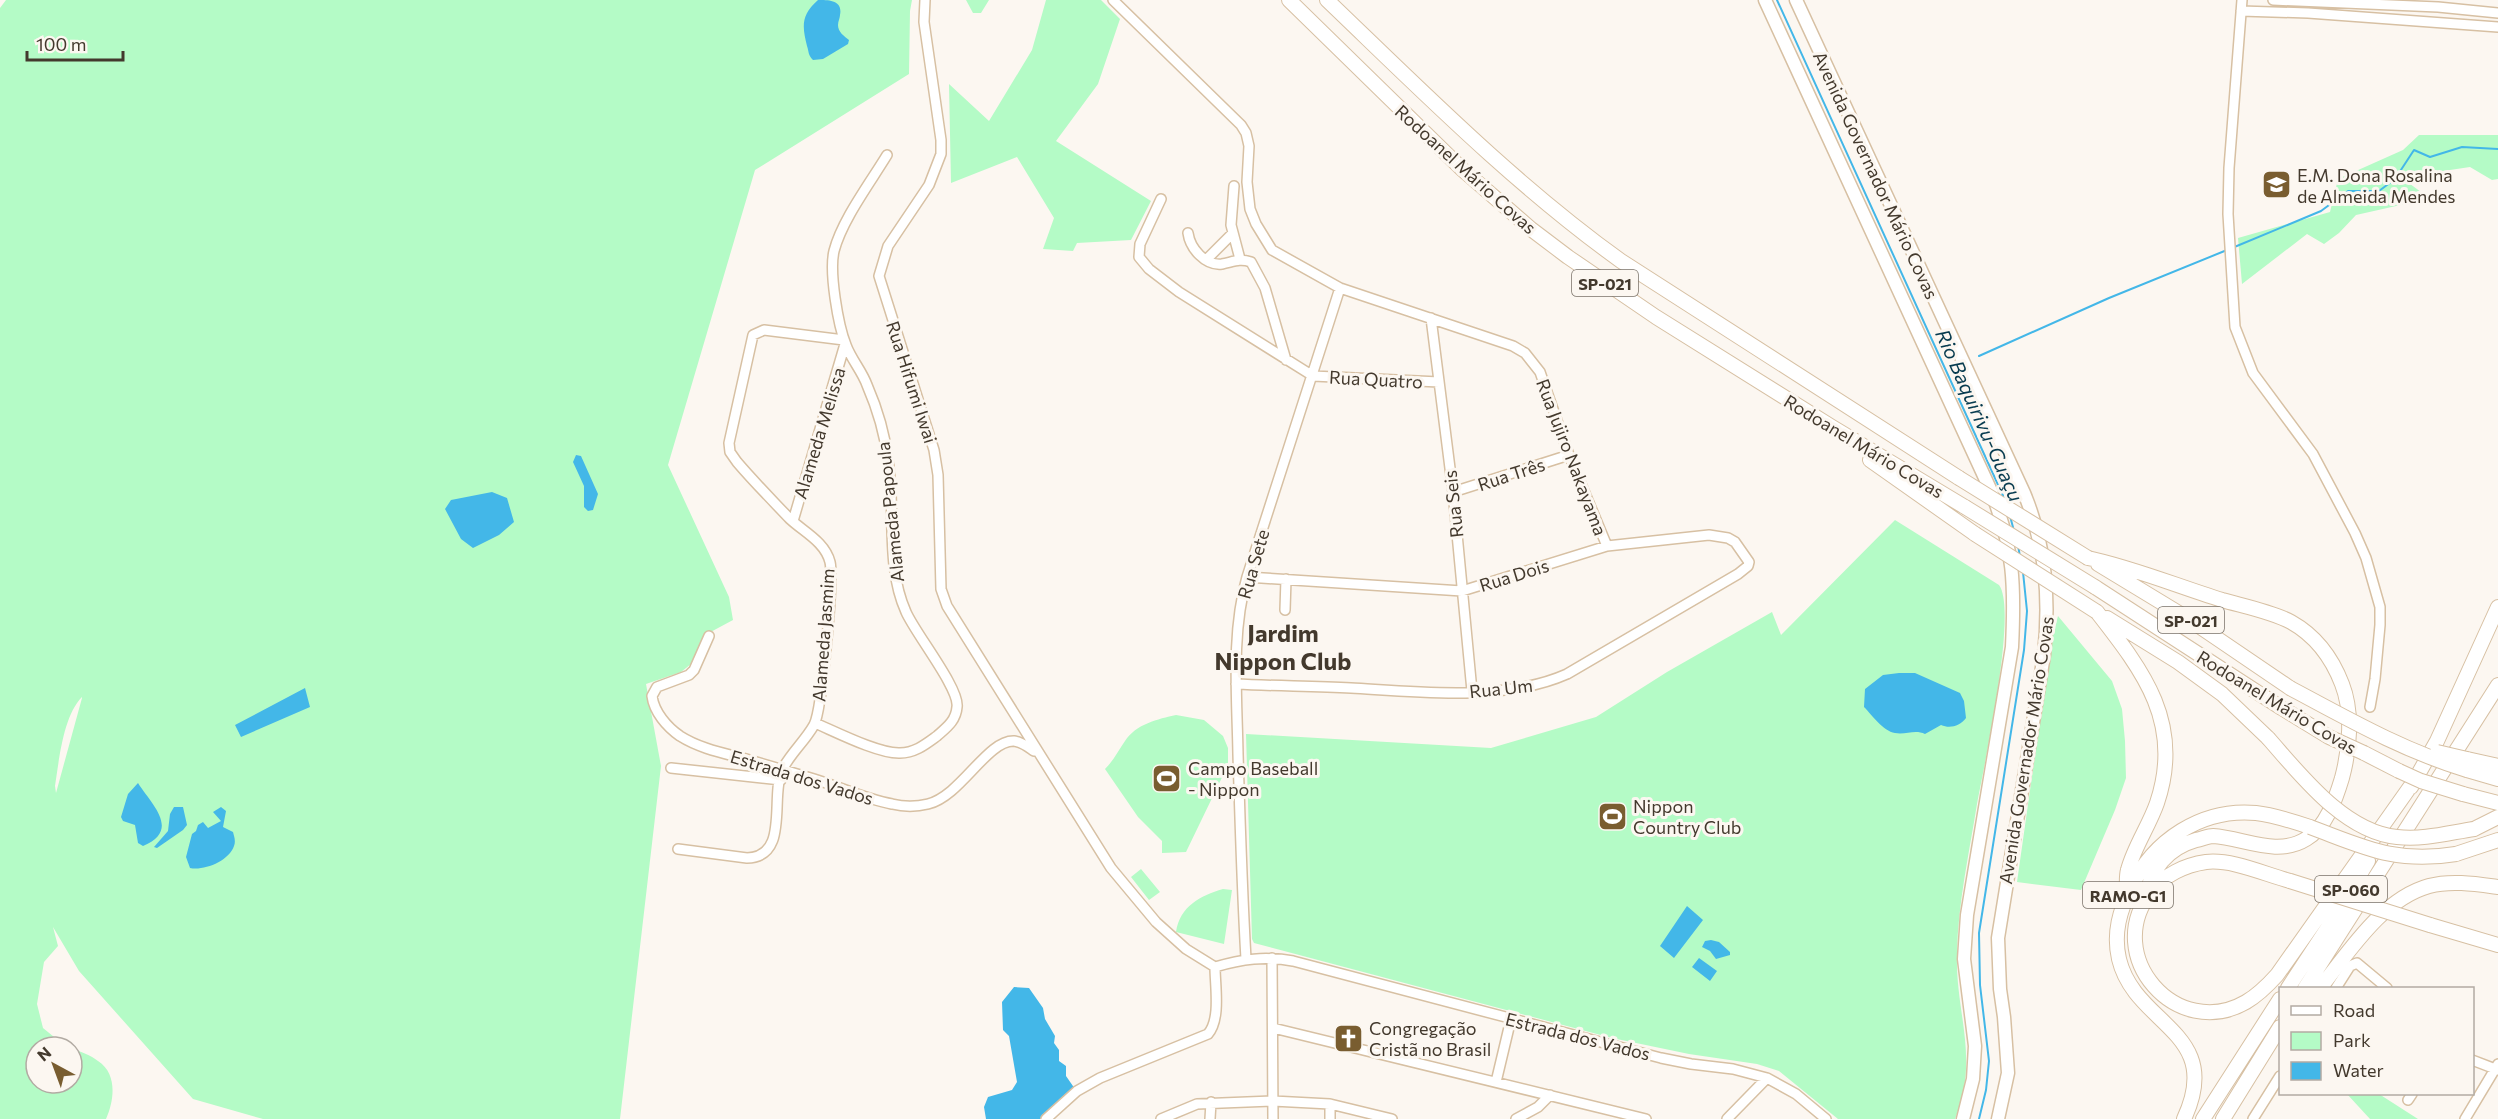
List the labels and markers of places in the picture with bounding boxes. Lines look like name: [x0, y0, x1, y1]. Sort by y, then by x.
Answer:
place label: E.M. Dona Rosalina de Almeida Mendes: [2297, 164, 2456, 207]
school or university icon: E.M. Dona Rosalina de Almeida Mendes: [2260, 169, 2292, 201]
place label: Campo Baseball - Nippon: [1188, 757, 1318, 800]
sports icon: Campo Baseball - Nippon: [1151, 762, 1183, 794]
place label: Nippon Country Club: [1633, 795, 1741, 838]
sports icon: Nippon Country Club: [1596, 800, 1628, 832]
place label: Congregação Cristã no Brasil: [1369, 1017, 1491, 1060]
church icon: Congregação Cristã no Brasil: [1332, 1022, 1364, 1054]

